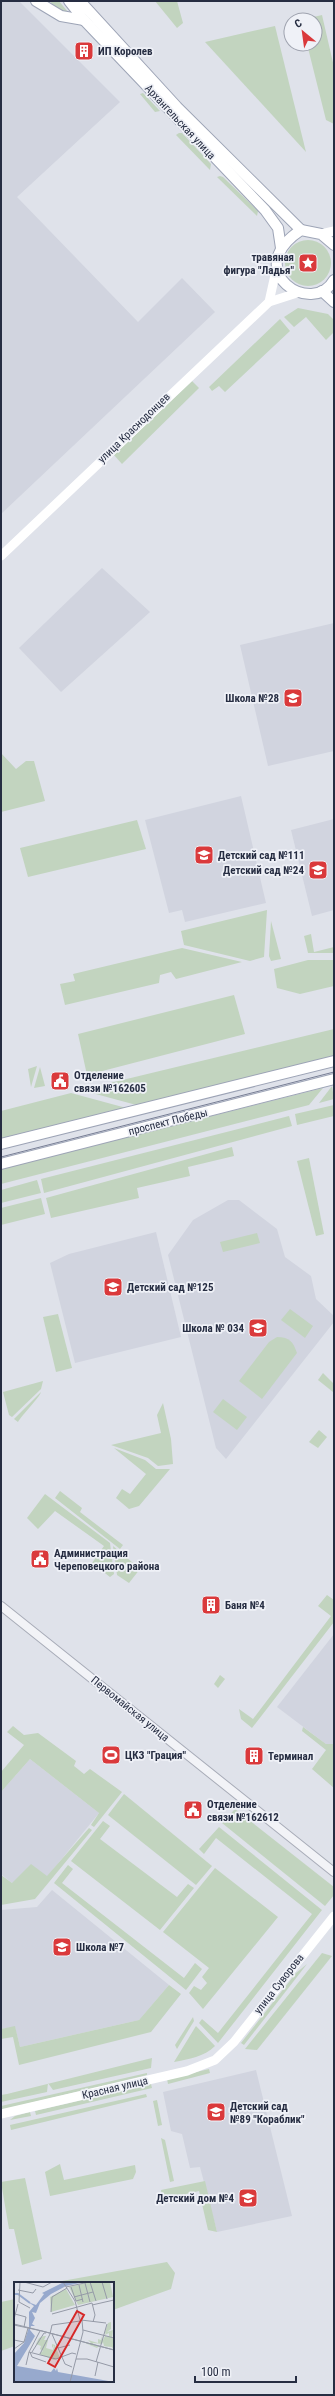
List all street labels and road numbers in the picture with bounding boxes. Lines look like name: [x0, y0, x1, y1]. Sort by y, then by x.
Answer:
street label: Архангельская улица: [142, 82, 218, 162]
street label: улица Краснодонцев: [95, 390, 173, 466]
street label: проспект Победы: [127, 1106, 209, 1138]
street label: Первомайская улица: [88, 1674, 172, 1744]
street label: улица Суворова: [251, 1951, 307, 2017]
street label: Красная улица: [81, 2074, 149, 2102]

